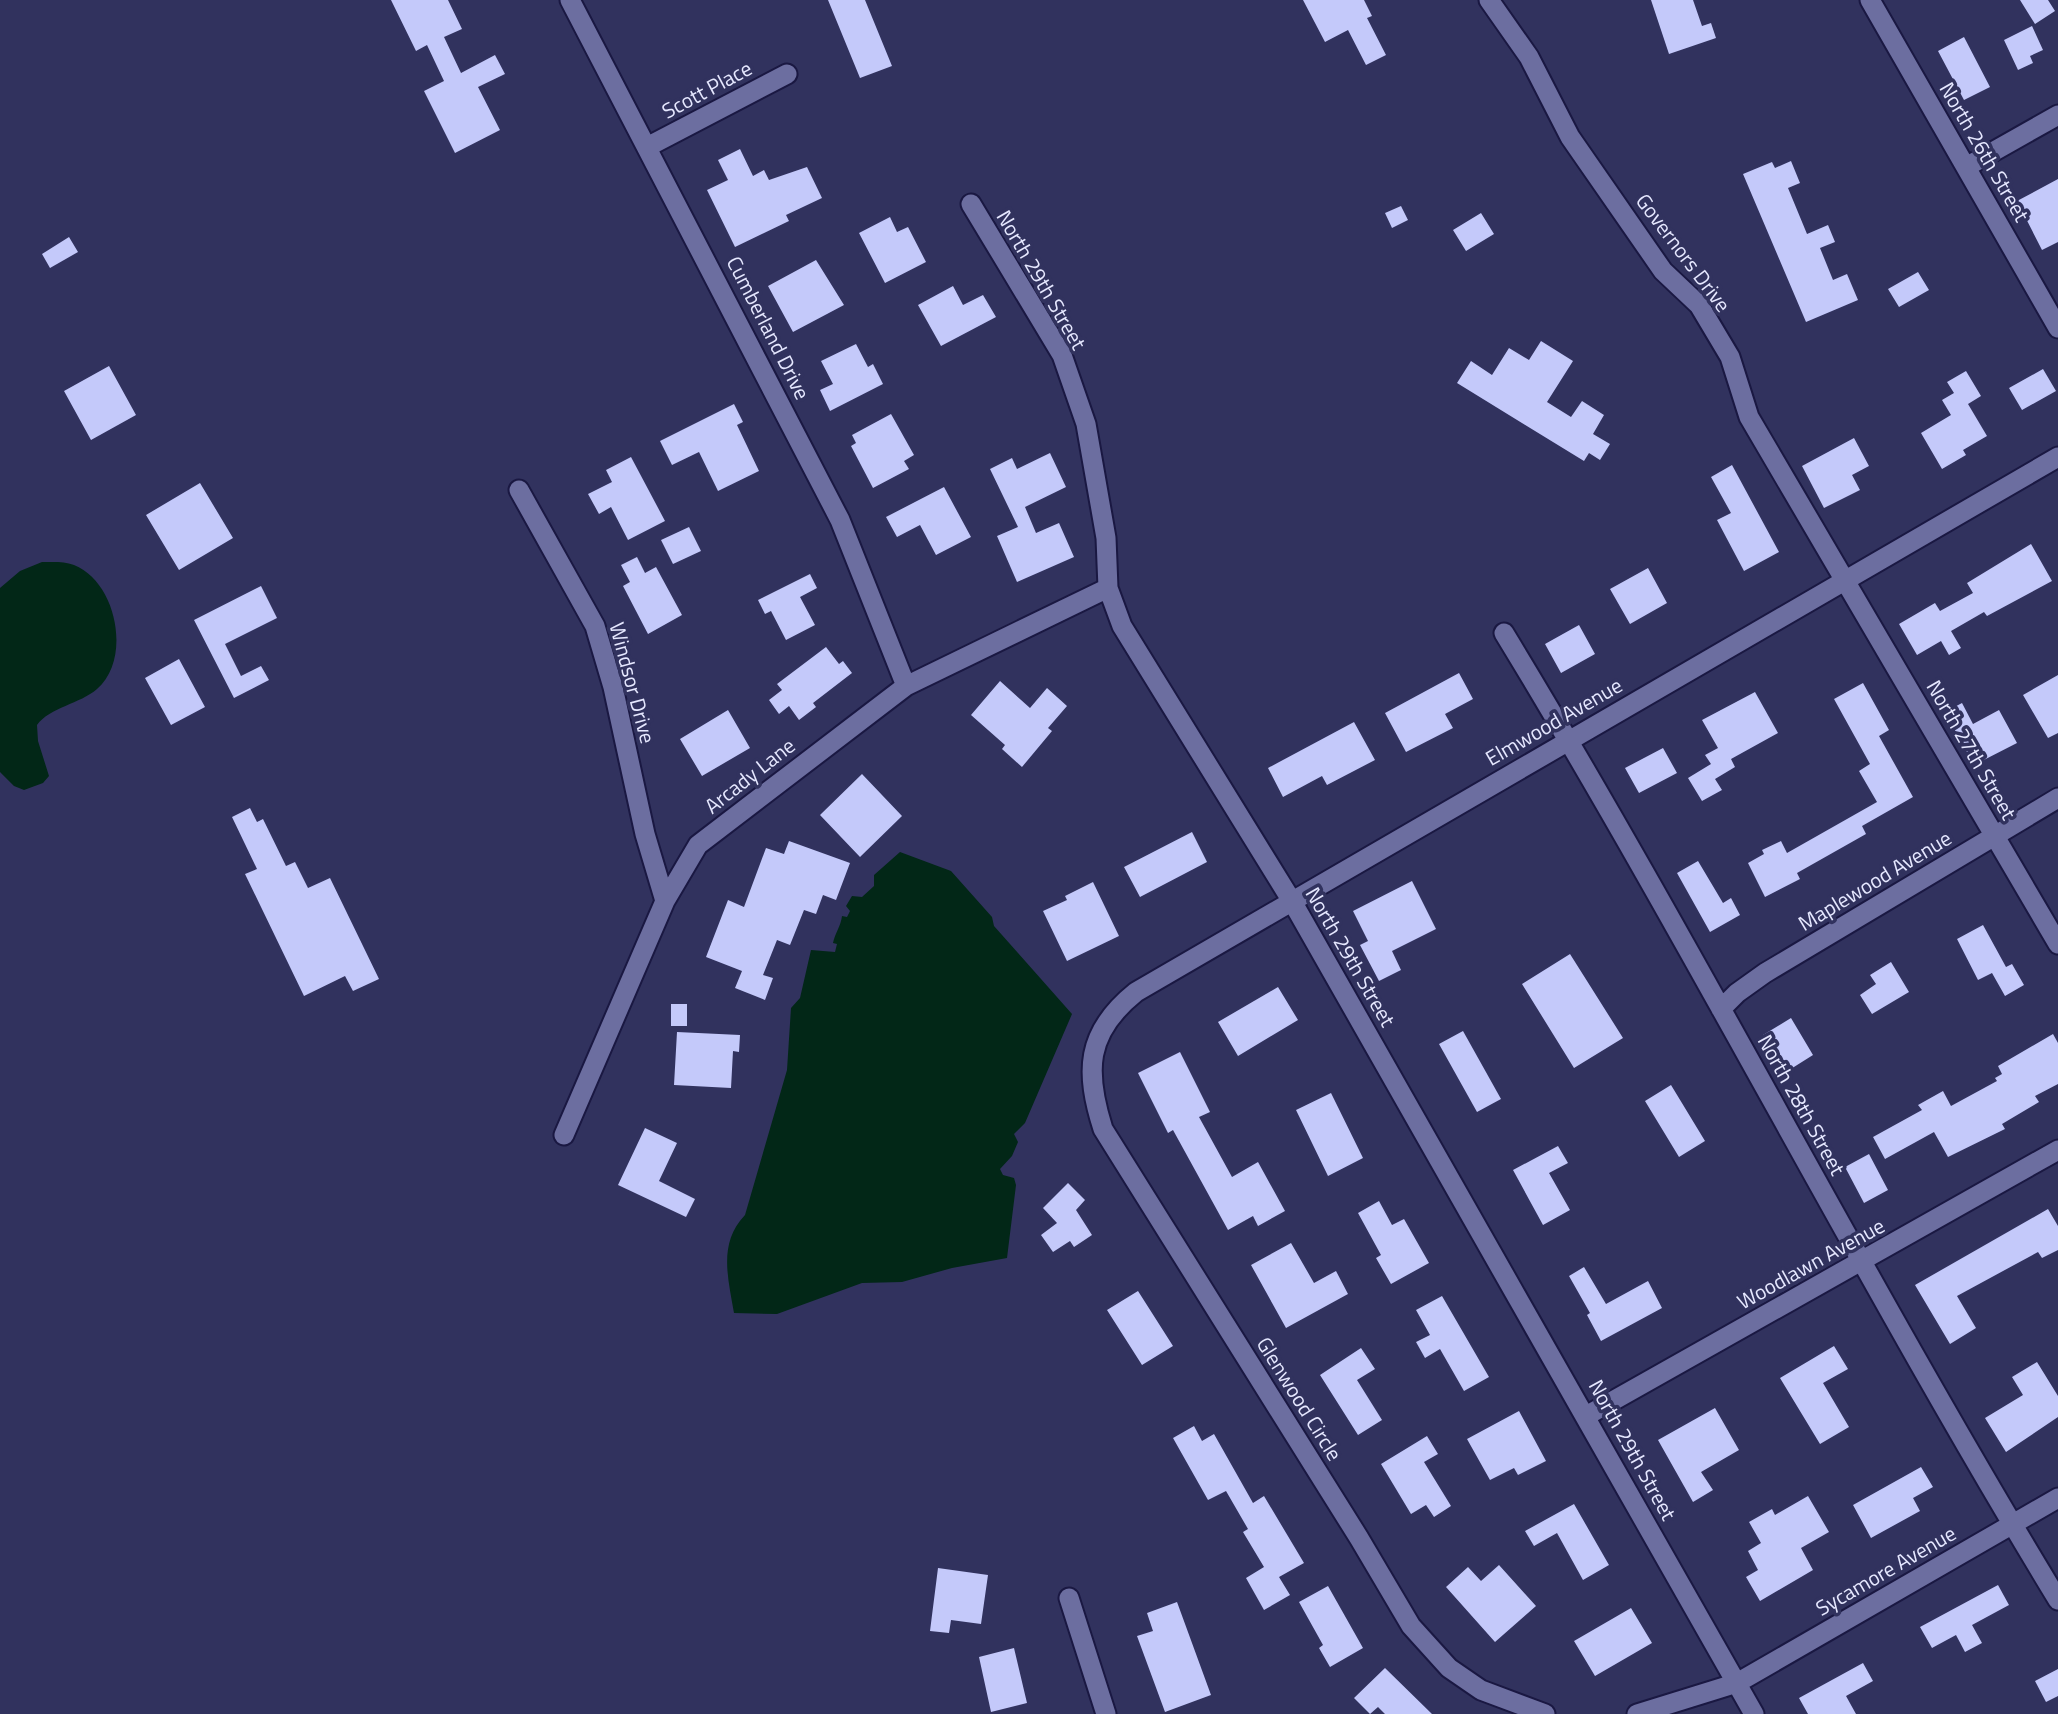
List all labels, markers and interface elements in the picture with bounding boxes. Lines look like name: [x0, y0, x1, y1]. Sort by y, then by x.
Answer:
street label: Scott Place: [656, 52, 757, 126]
street label: North 26th Street: [1932, 76, 2038, 228]
street label: Governors Drive: [1628, 186, 1739, 319]
street label: North 29th Street: [989, 204, 1095, 356]
street label: Cumberland Drive: [719, 250, 819, 405]
street label: Windsor Drive: [601, 619, 665, 747]
street label: Elmwood Avenue: [1479, 669, 1628, 773]
street label: North 27th Street: [1919, 674, 2025, 826]
street label: Arcady Lane: [697, 729, 802, 821]
street label: Maplewood Avenue: [1792, 822, 1957, 939]
street label: North 29th Street: [1298, 881, 1404, 1033]
street label: North 28th Street: [1750, 1028, 1854, 1181]
street label: Woodlawn Avenue: [1731, 1209, 1890, 1317]
street label: Glenwood Circle: [1249, 1330, 1351, 1467]
street label: North 29th Street: [1581, 1373, 1685, 1526]
street label: Sycamore Avenue: [1809, 1517, 1962, 1623]

